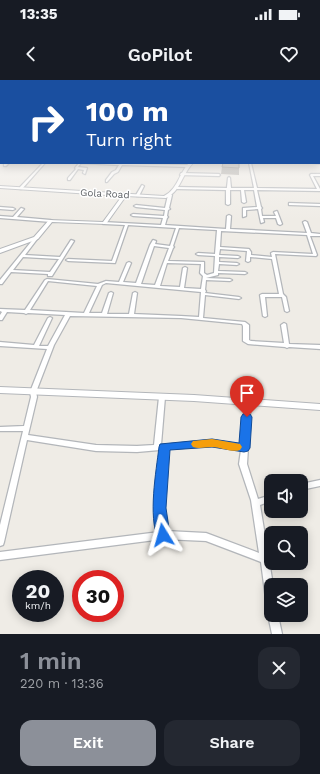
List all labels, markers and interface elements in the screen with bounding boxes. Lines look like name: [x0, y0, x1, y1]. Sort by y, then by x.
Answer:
text: 13:35: [20, 5, 58, 23]
icon: back: [20, 43, 42, 65]
icon: heart: [278, 43, 300, 65]
text: GoPilot: [128, 44, 192, 65]
text: 100 m: [86, 95, 169, 128]
icon: right: [20, 96, 72, 148]
text: Turn right: [86, 129, 172, 150]
street label: Gola Road: [80, 187, 130, 200]
pin: [230, 376, 264, 417]
icon: arrive: [236, 382, 258, 404]
map controls: [264, 474, 308, 622]
button: sound: [264, 474, 308, 518]
position arrow: [142, 514, 184, 556]
button: search: [264, 526, 308, 570]
speed limit sign: 30: [72, 570, 124, 622]
button: layers: [264, 578, 308, 622]
text: 20: [26, 579, 50, 603]
text: km/h: [25, 600, 51, 611]
text: 1 min: [20, 647, 82, 675]
button: close: [258, 647, 300, 689]
text: 220 m · 13:36: [20, 676, 104, 691]
button: Exit: [20, 720, 156, 766]
button: Share: [164, 720, 300, 766]

